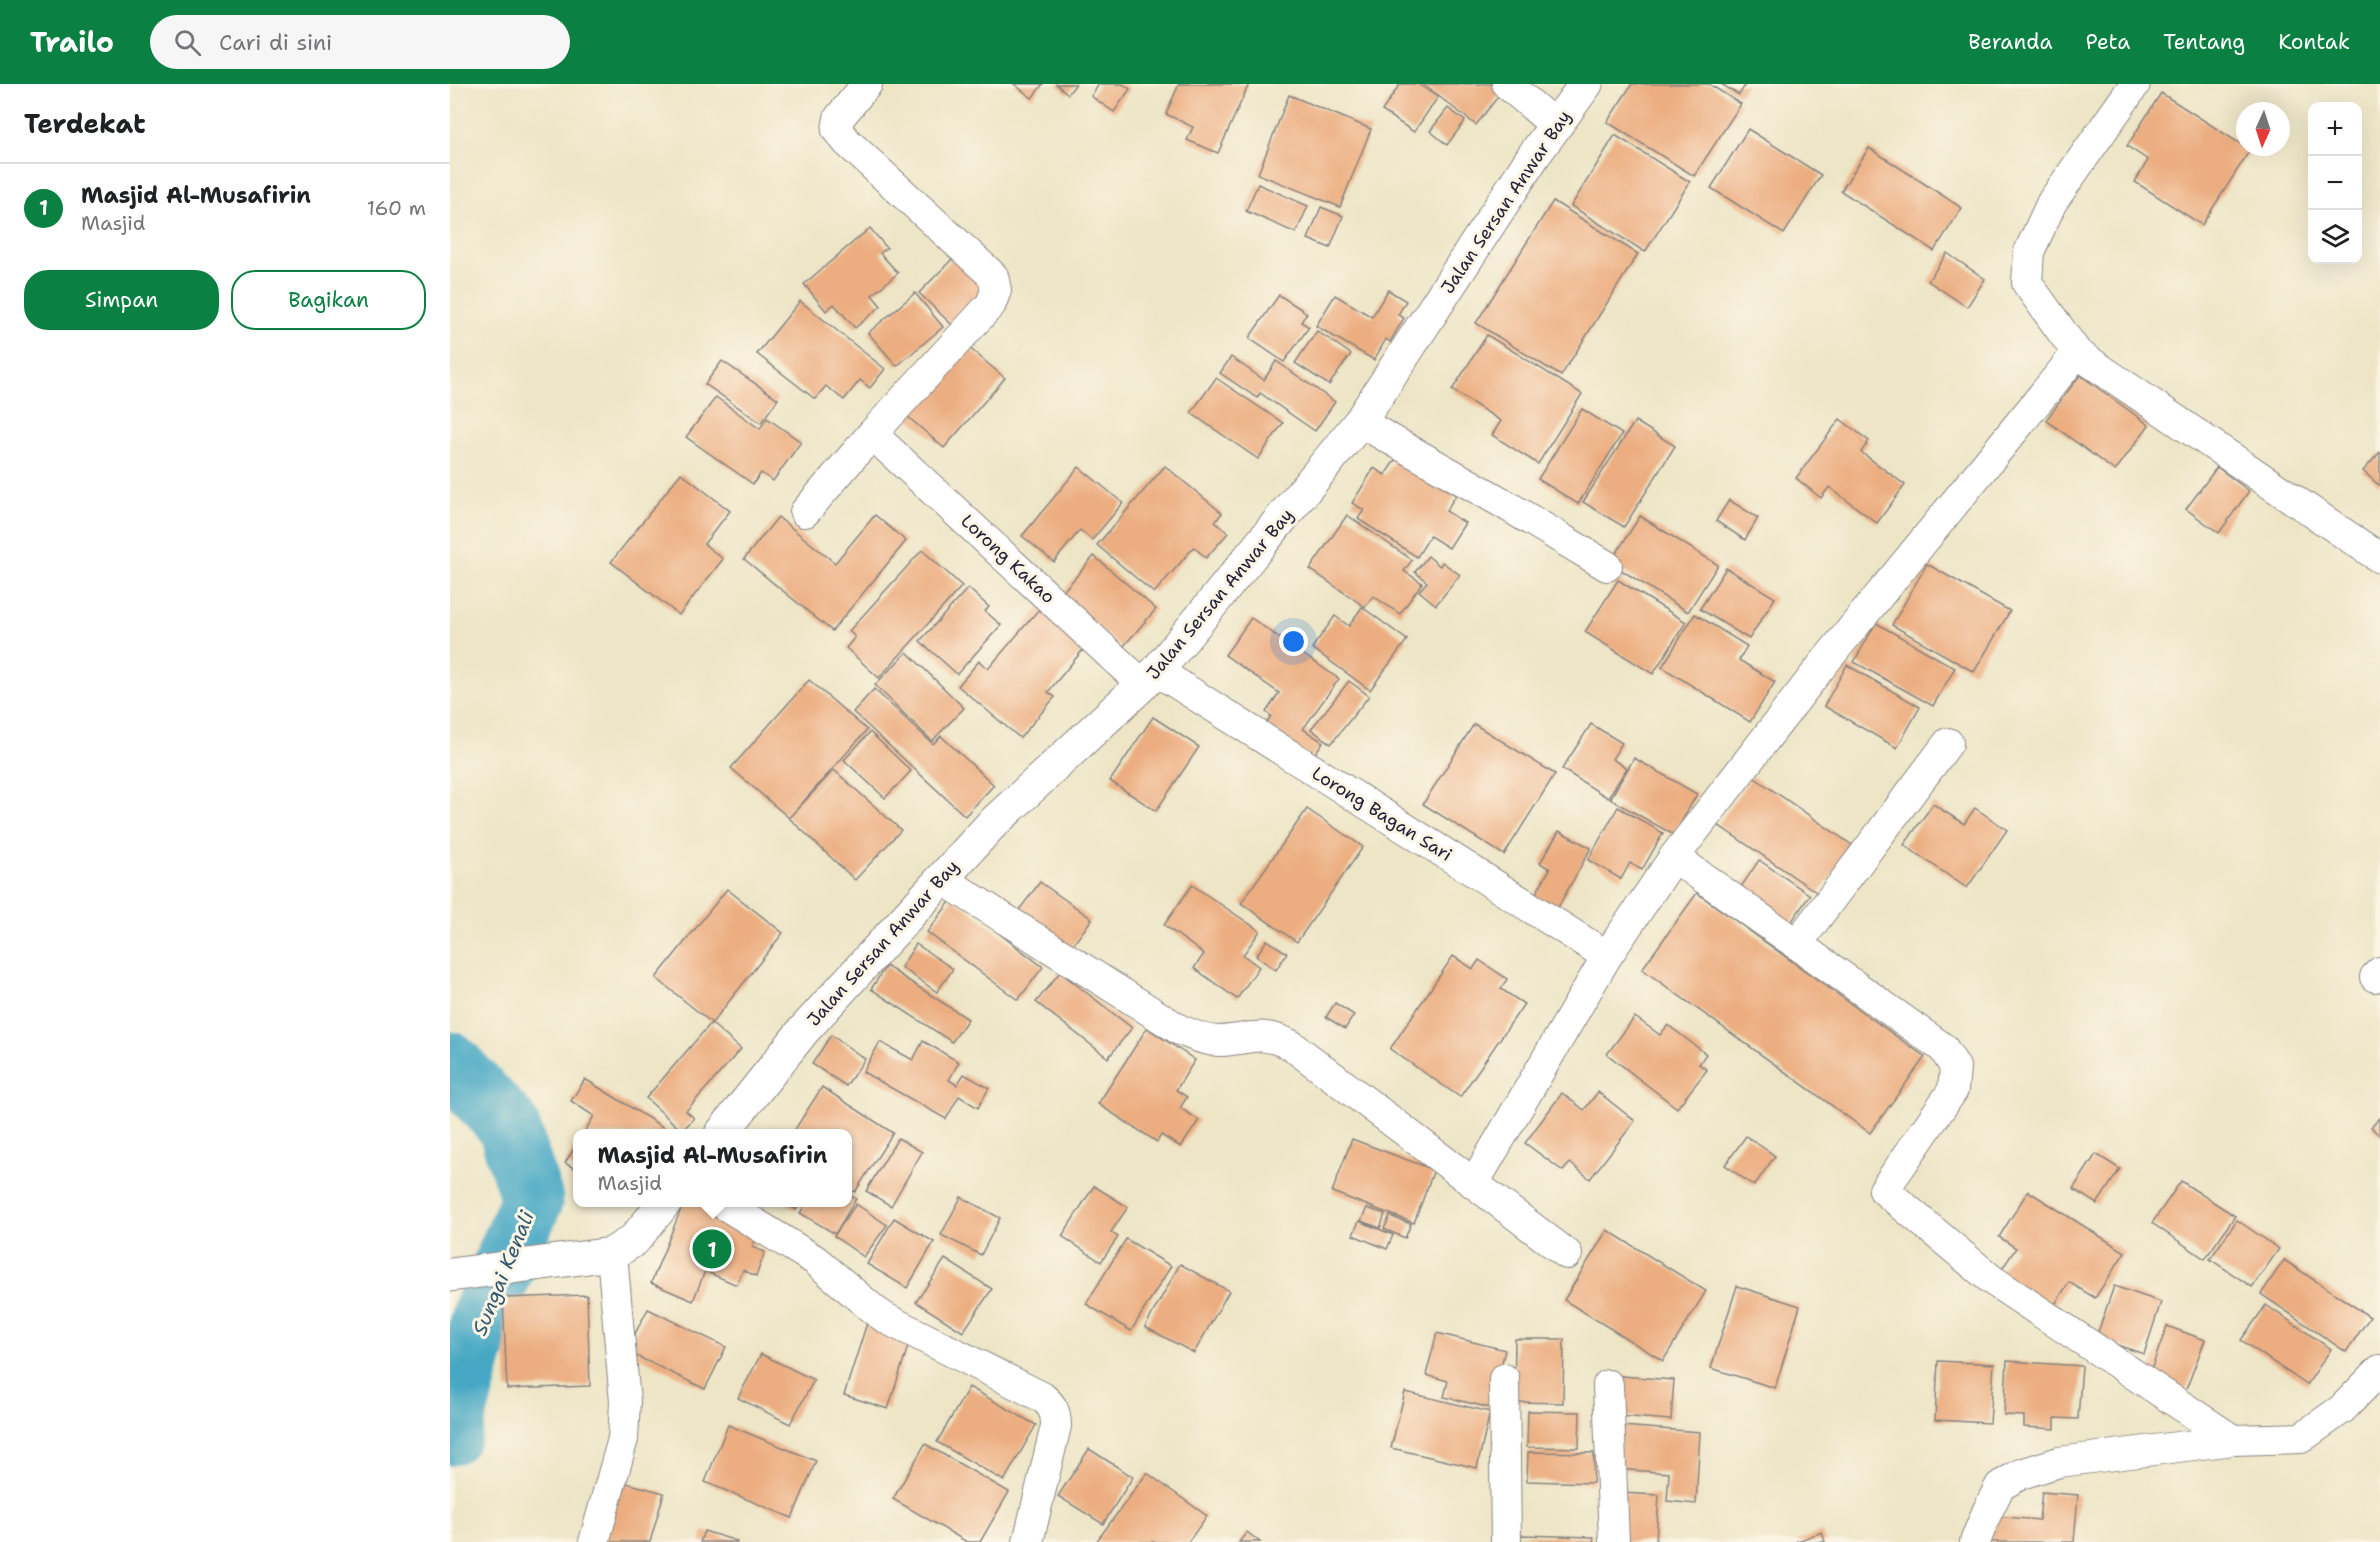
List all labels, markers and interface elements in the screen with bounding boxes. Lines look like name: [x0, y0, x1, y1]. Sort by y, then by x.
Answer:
search box: [150, 15, 570, 69]
text: Trailo: [30, 23, 114, 61]
icon: search: [171, 26, 204, 59]
text: Cari di sini: [219, 28, 332, 57]
text: Beranda: [1968, 28, 2053, 56]
text: Peta: [2086, 28, 2130, 56]
text: Tentang: [2163, 28, 2245, 56]
text: Kontak: [2278, 28, 2350, 56]
north arrow: [2236, 102, 2290, 156]
map controls: [2308, 102, 2362, 264]
button: +: [2308, 102, 2362, 156]
text: Terdekat: [24, 106, 146, 141]
street label: Jalan Sersan Anwar Bay: [1436, 106, 1576, 298]
button: −: [2308, 156, 2362, 210]
text: Masjid Al-Musafirin: [81, 181, 311, 210]
text: 1: [39, 195, 48, 221]
text: 160 m: [367, 195, 426, 221]
text: Masjid: [81, 210, 145, 236]
button: layers: [2308, 210, 2362, 264]
button: Simpan: [24, 270, 219, 330]
button: Bagikan: [231, 270, 426, 330]
street label: Jalan Sersan Anwar Bay: [1141, 503, 1299, 685]
street label: Lorong Kakao: [956, 509, 1060, 609]
your location: [1279, 627, 1308, 656]
street label: Lorong Bagan Sari: [1307, 761, 1457, 867]
street label: Jalan Sersan Anwar Bay: [802, 855, 964, 1031]
popup: [573, 1129, 852, 1207]
text: Masjid Al-Musafirin: [598, 1141, 827, 1170]
text: Masjid: [598, 1170, 662, 1196]
water label: Sungai Kenali: [466, 1207, 540, 1339]
pin: 1: [692, 1226, 732, 1272]

